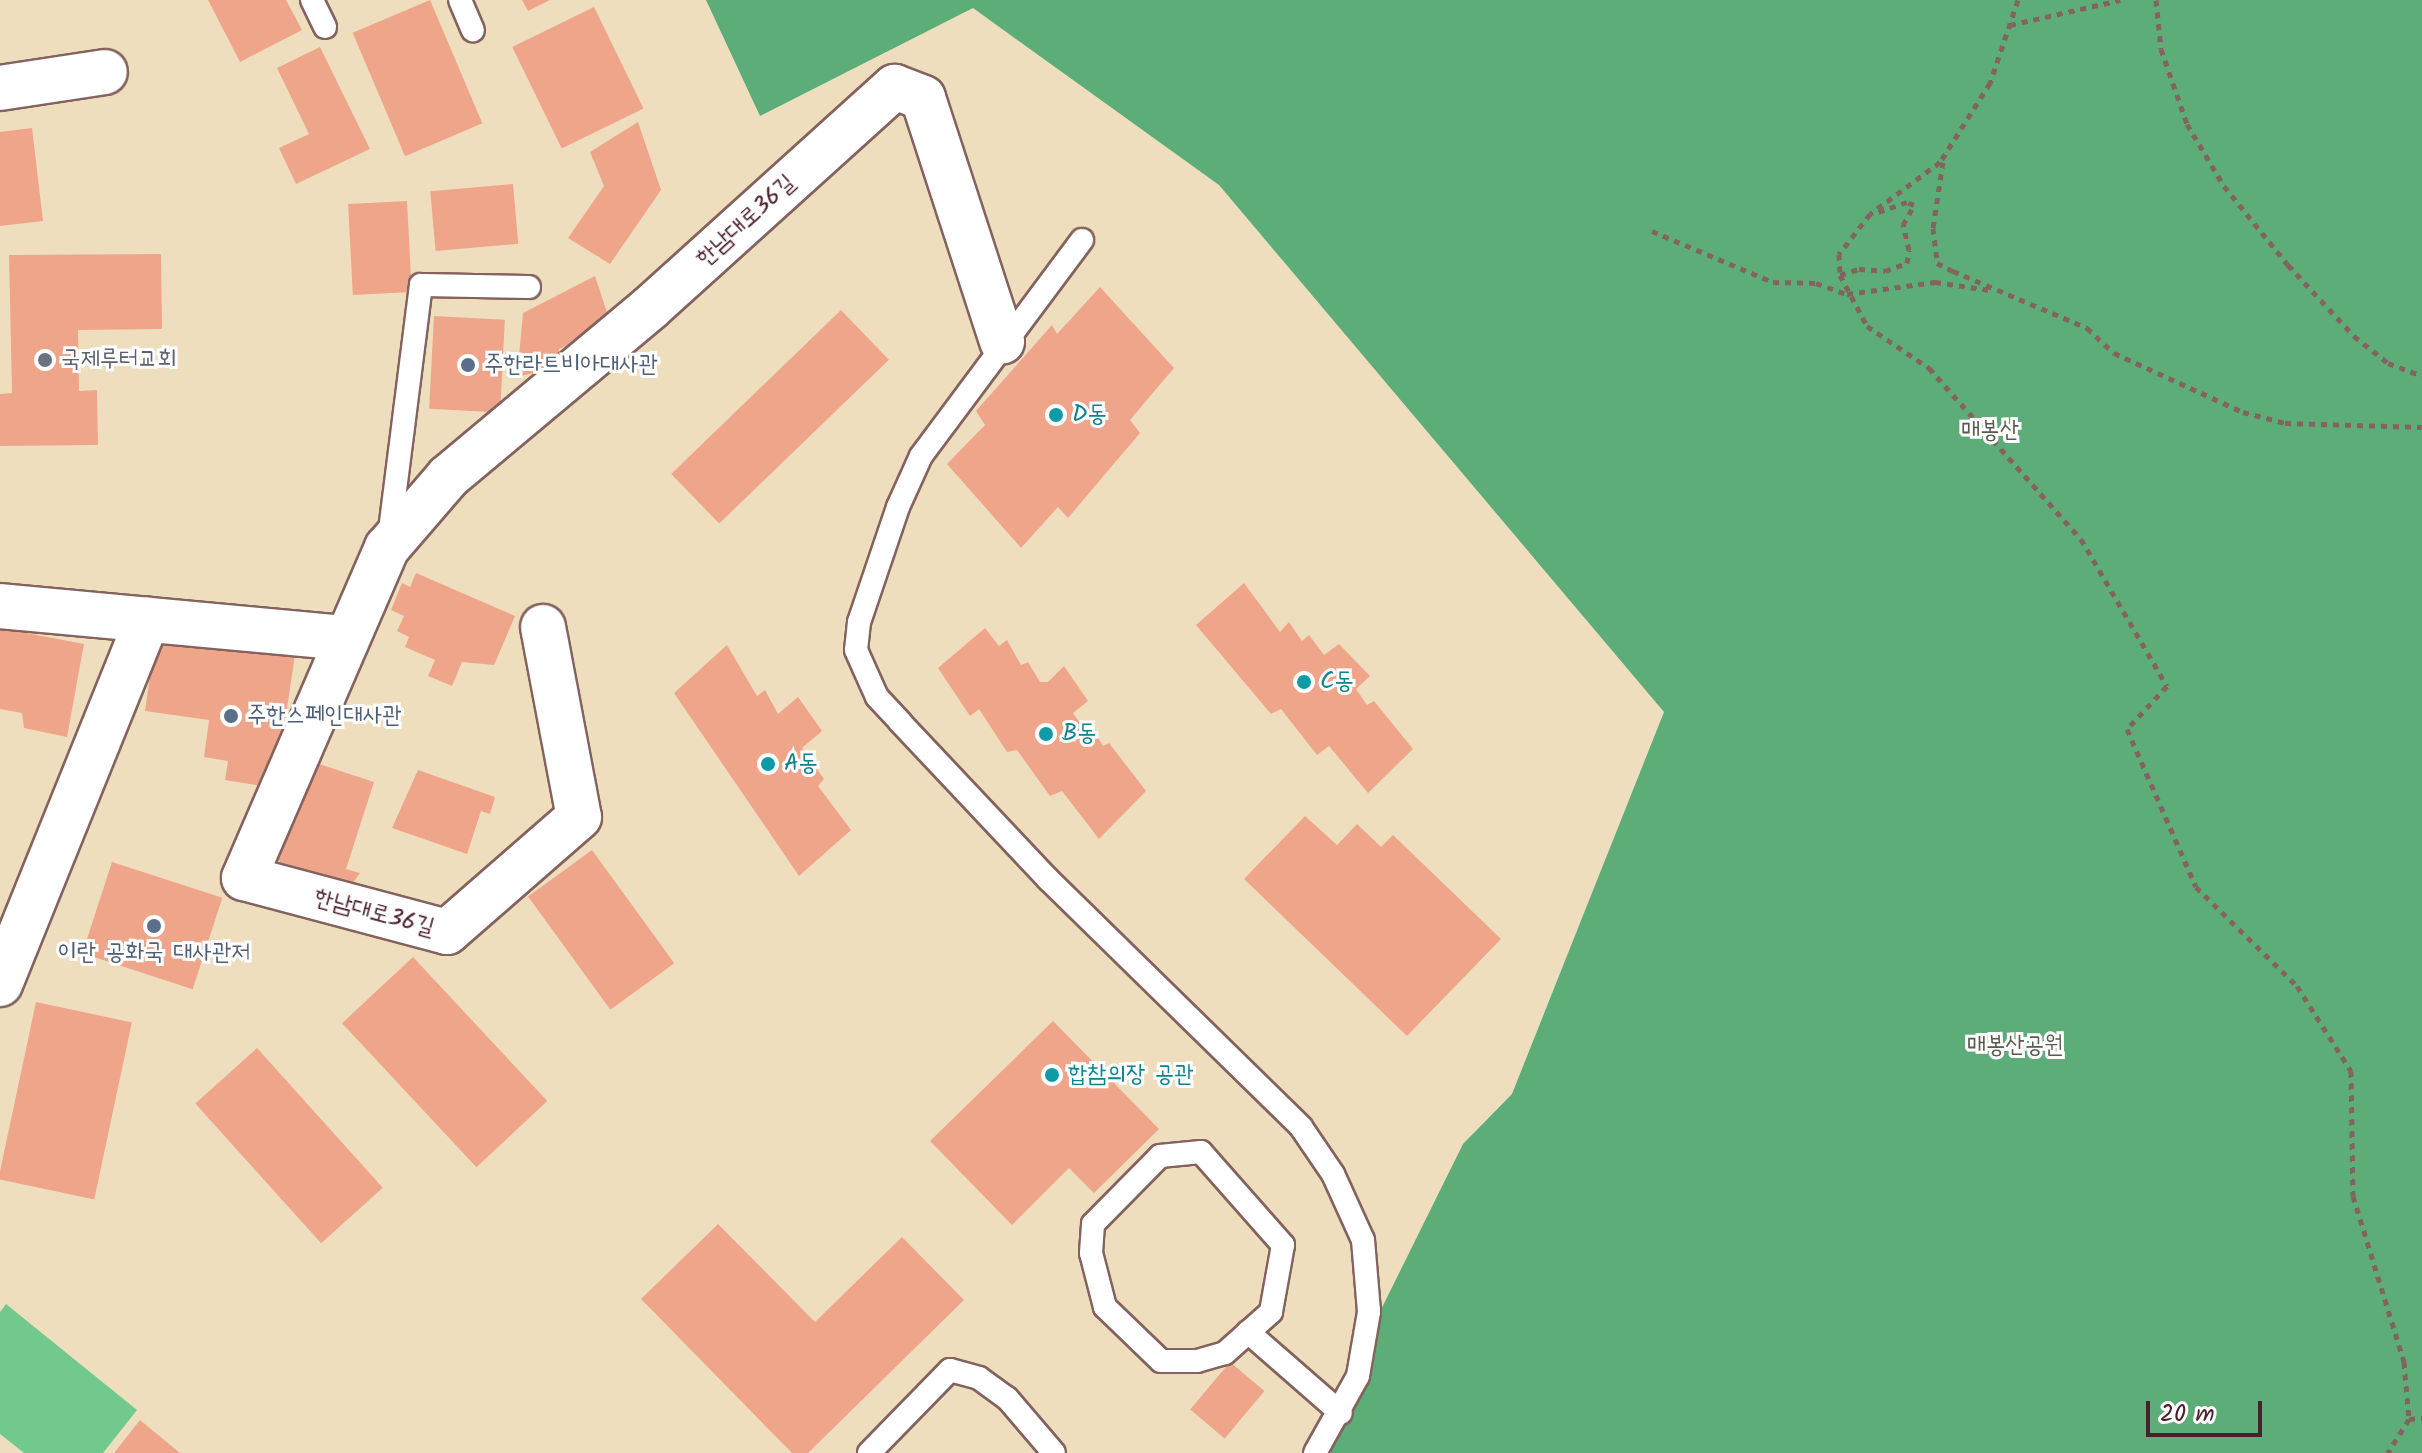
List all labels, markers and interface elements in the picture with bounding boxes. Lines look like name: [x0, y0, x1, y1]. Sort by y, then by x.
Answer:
street label: 한남대로36길: [690, 169, 802, 273]
place label: 국제루터교회: [61, 346, 177, 374]
marker: 국제루터교회: [36, 351, 54, 369]
place label: 주한라트비아대사관: [484, 351, 658, 379]
marker: 주한라트비아대사관: [459, 356, 477, 374]
place label: D동: [1072, 401, 1107, 429]
marker: D동: [1047, 406, 1065, 424]
park label: 매봉산: [1961, 417, 2019, 445]
place label: C동: [1320, 668, 1354, 696]
marker: C동: [1295, 673, 1313, 691]
place label: 주한스페인대사관: [247, 702, 402, 730]
marker: 주한스페인대사관: [222, 707, 240, 725]
place label: B동: [1062, 720, 1097, 748]
marker: B동: [1037, 725, 1055, 743]
place label: A동: [784, 750, 818, 778]
marker: A동: [759, 755, 777, 773]
street label: 한남대로36길: [311, 883, 437, 943]
marker: 이란 공화국 대사관저: [145, 917, 163, 935]
place label: 이란 공화국 대사관저: [57, 939, 251, 967]
park label: 매봉산공원: [1967, 1032, 2063, 1060]
place label: 합참의장 공관: [1068, 1061, 1193, 1089]
marker: 합참의장 공관: [1043, 1066, 1061, 1084]
scale bar: [2150, 1385, 2266, 1435]
text: 20 m: [2160, 1395, 2215, 1434]

